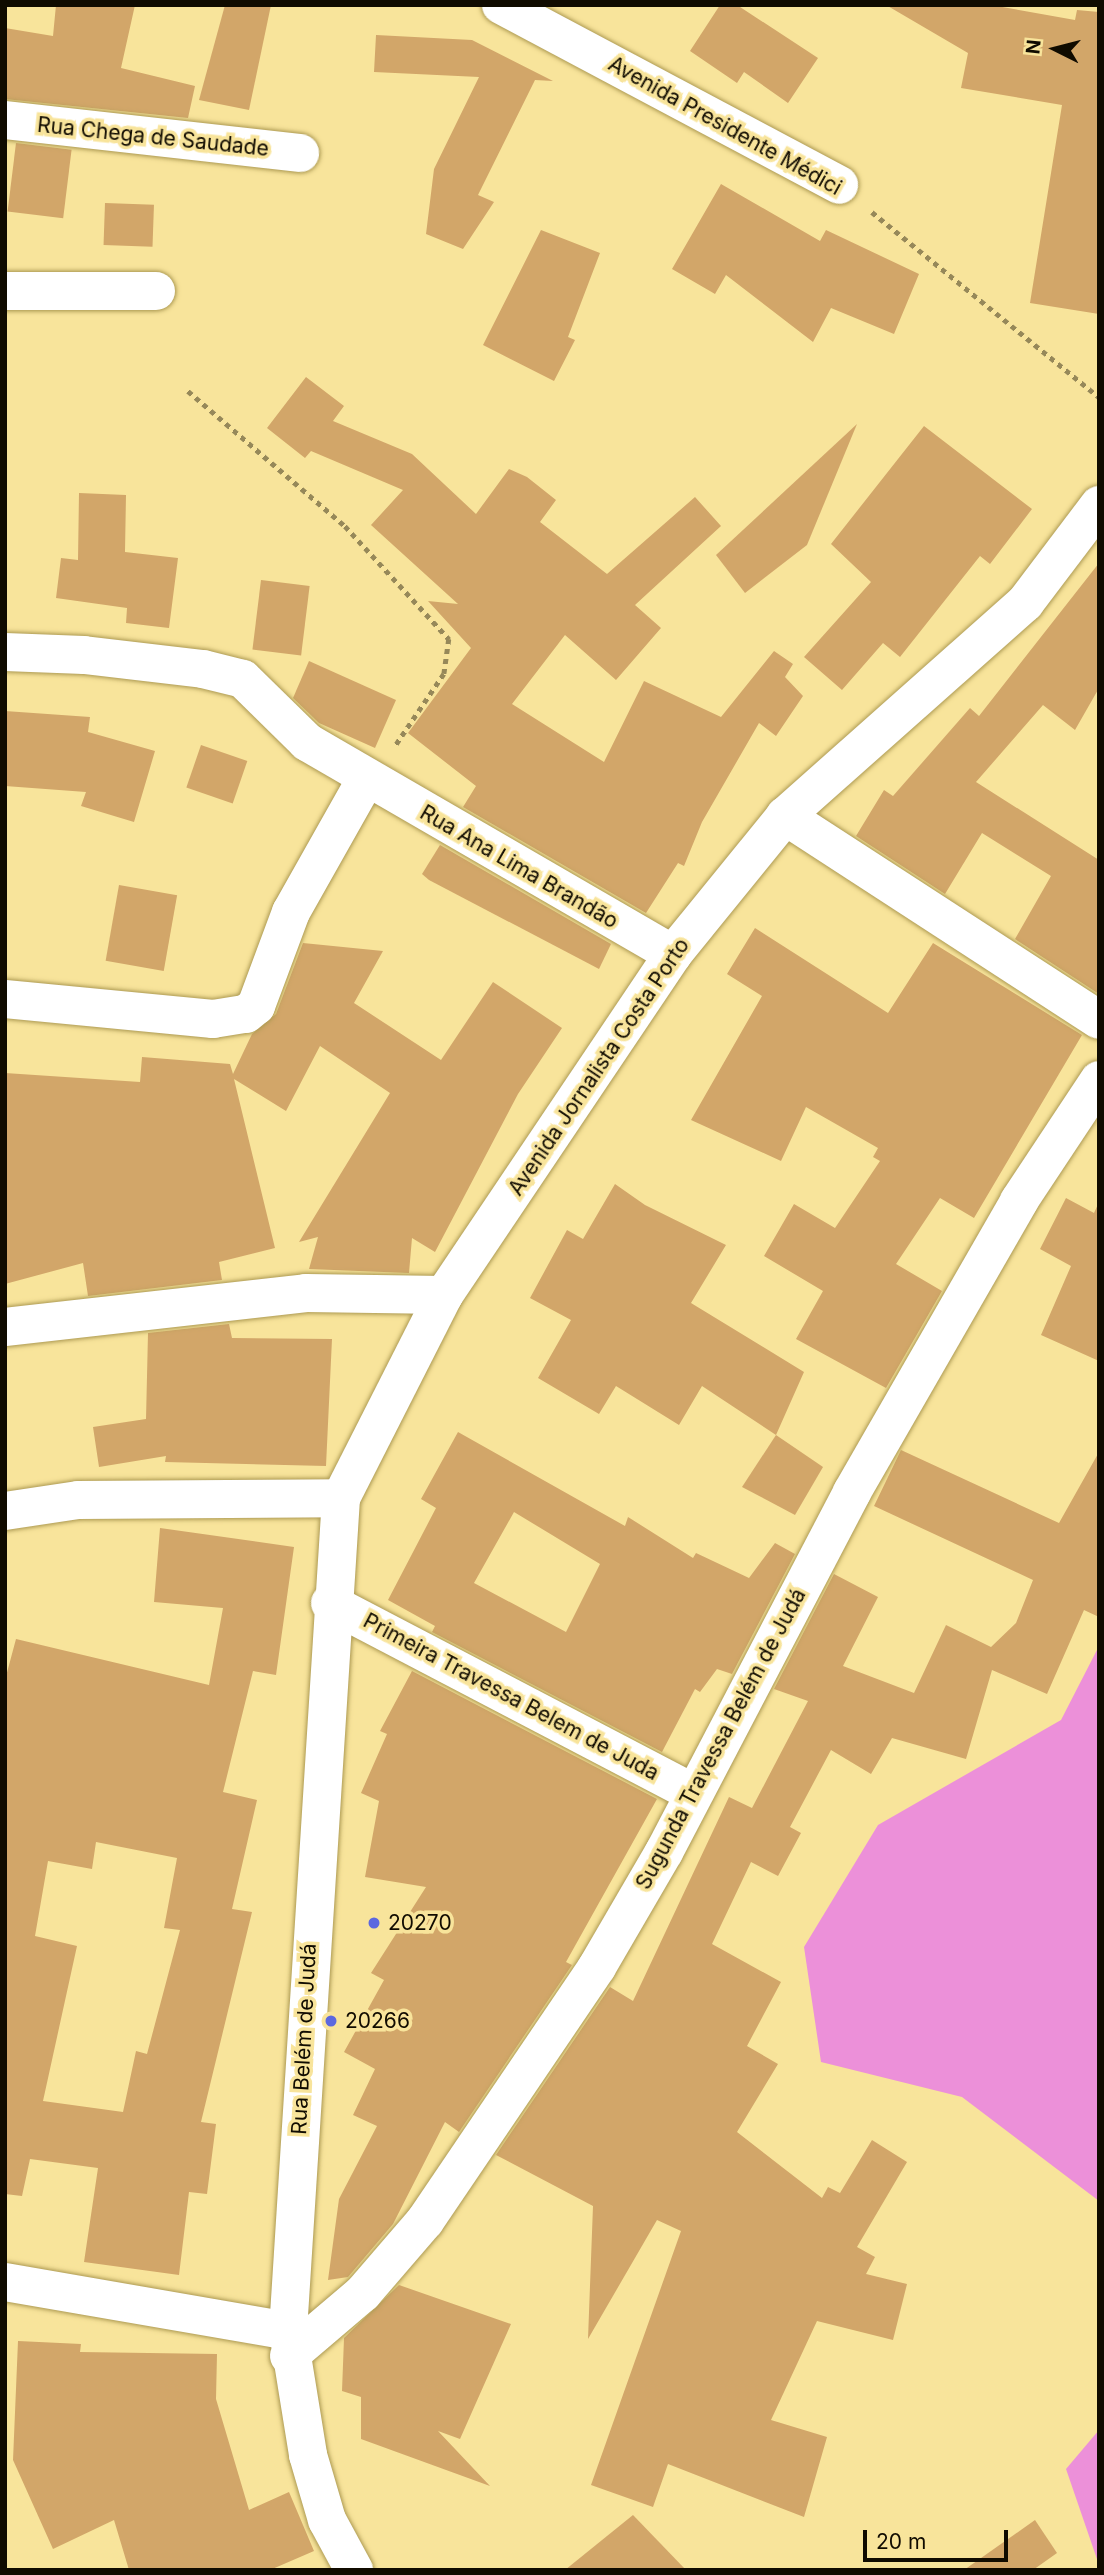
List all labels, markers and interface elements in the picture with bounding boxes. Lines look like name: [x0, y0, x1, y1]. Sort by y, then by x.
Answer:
north arrow: [1020, 14, 1090, 84]
text: N: [1021, 38, 1046, 55]
street label: Avenida Presidente Médici: [604, 51, 846, 201]
street label: Rua Chega de Saudade: [36, 112, 270, 162]
street label: Rua Ana Lima Brandão: [416, 800, 622, 934]
street label: Avenida Jornalista Costa Porto: [503, 934, 695, 1200]
street label: Sugunda Travessa Belém de Judá: [631, 1584, 811, 1894]
street label: Primeira Travessa Belem de Juda: [359, 1608, 663, 1786]
place label: 20270: [388, 1910, 452, 1936]
marker: 20270: [366, 1915, 382, 1931]
street label: Rua Belém de Judá: [286, 1943, 322, 2135]
place label: 20266: [345, 2008, 410, 2034]
marker: 20266: [323, 2013, 339, 2029]
scale bar: [866, 2516, 1011, 2560]
text: 20 m: [876, 2529, 926, 2554]

